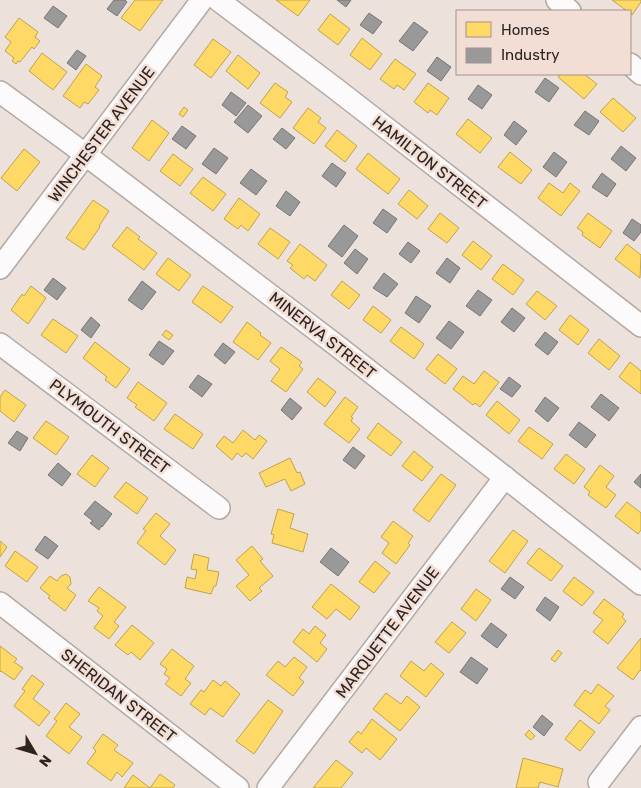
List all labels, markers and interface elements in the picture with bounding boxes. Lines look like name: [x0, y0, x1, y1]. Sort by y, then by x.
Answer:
legend: [456, 10, 631, 75]
text: Homes: [501, 21, 550, 39]
text: Industry: [501, 46, 560, 64]
street label: WINCHESTER AVENUE: [44, 63, 159, 206]
street label: HAMILTON STREET: [369, 112, 490, 213]
street label: MINERVA STREET: [266, 288, 380, 383]
street label: PLYMOUTH STREET: [46, 375, 174, 478]
street label: MARQUETTE AVENUE: [332, 563, 443, 702]
street label: SHERIDAN STREET: [57, 645, 180, 746]
north arrow: [10, 728, 60, 778]
text: N: [35, 751, 55, 770]

